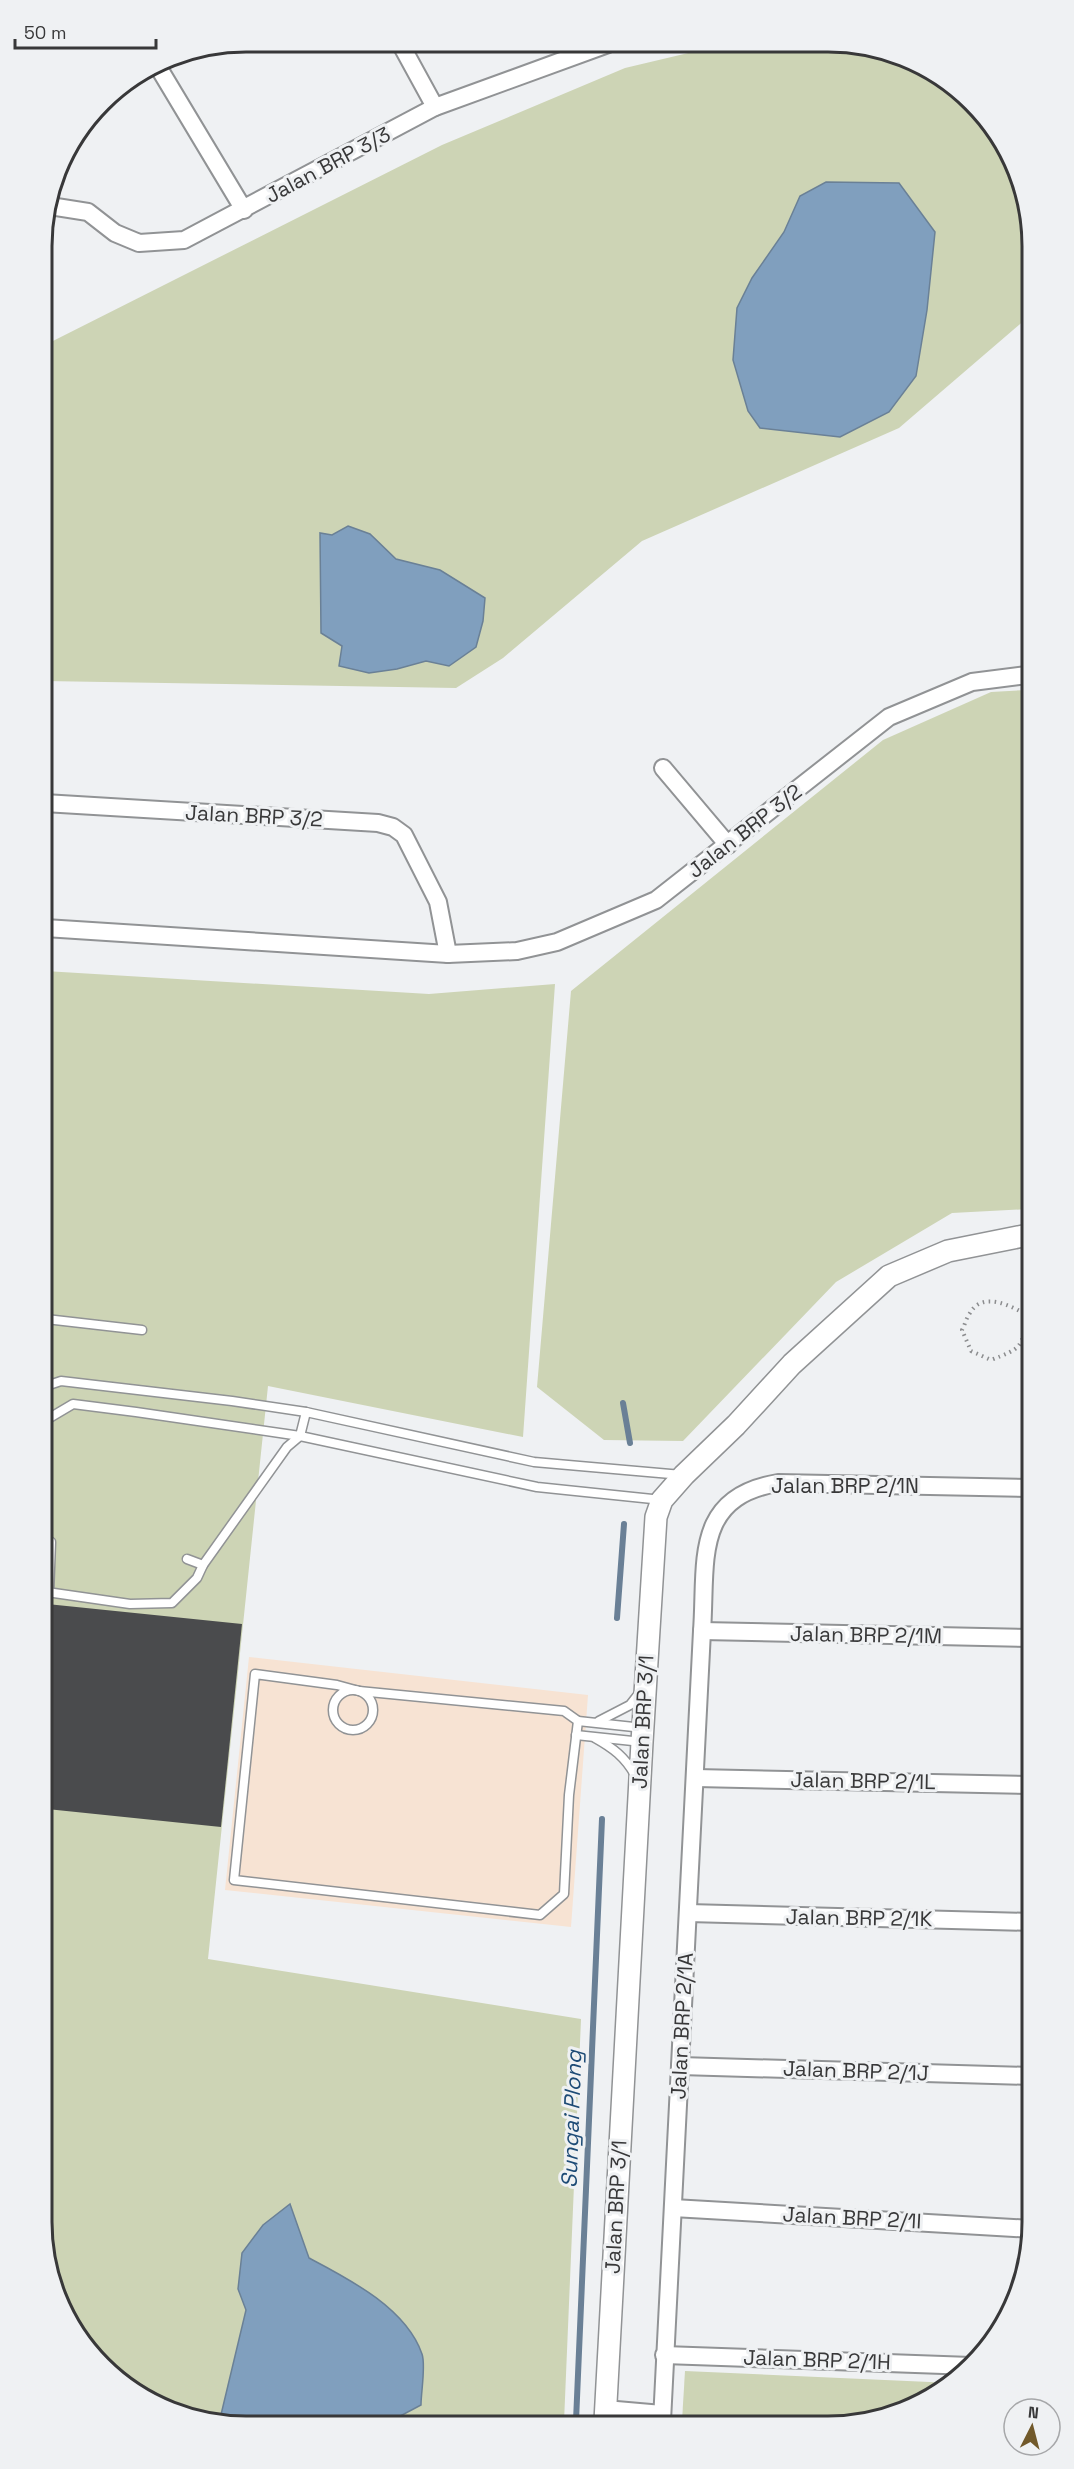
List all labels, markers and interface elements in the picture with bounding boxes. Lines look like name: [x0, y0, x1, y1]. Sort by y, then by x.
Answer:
scale bar: [15, 12, 156, 50]
text: 50 m: [24, 21, 66, 44]
street label: Jalan BRP 3/3: [261, 120, 395, 209]
street label: Jalan BRP 3/2: [682, 778, 807, 884]
street label: Jalan BRP 3/2: [185, 798, 324, 833]
street label: Jalan BRP 2/1N: [771, 1472, 919, 1499]
street label: Jalan BRP 2/1M: [790, 1620, 942, 1649]
street label: Jalan BRP 3/1: [626, 1654, 659, 1790]
street label: Jalan BRP 2/1L: [790, 1766, 936, 1795]
street label: Jalan BRP 2/1K: [785, 1903, 933, 1932]
street label: Jalan BRP 2/1A: [664, 1952, 699, 2100]
water label: Sungai Plong: [555, 2049, 587, 2188]
street label: Jalan BRP 2/1J: [782, 2054, 930, 2087]
street label: Jalan BRP 3/1: [599, 2139, 632, 2275]
street label: Jalan BRP 2/1I: [782, 2200, 922, 2235]
street label: Jalan BRP 2/1H: [743, 2343, 891, 2376]
north arrow: [1002, 2397, 1062, 2457]
text: N: [1027, 2402, 1040, 2424]

